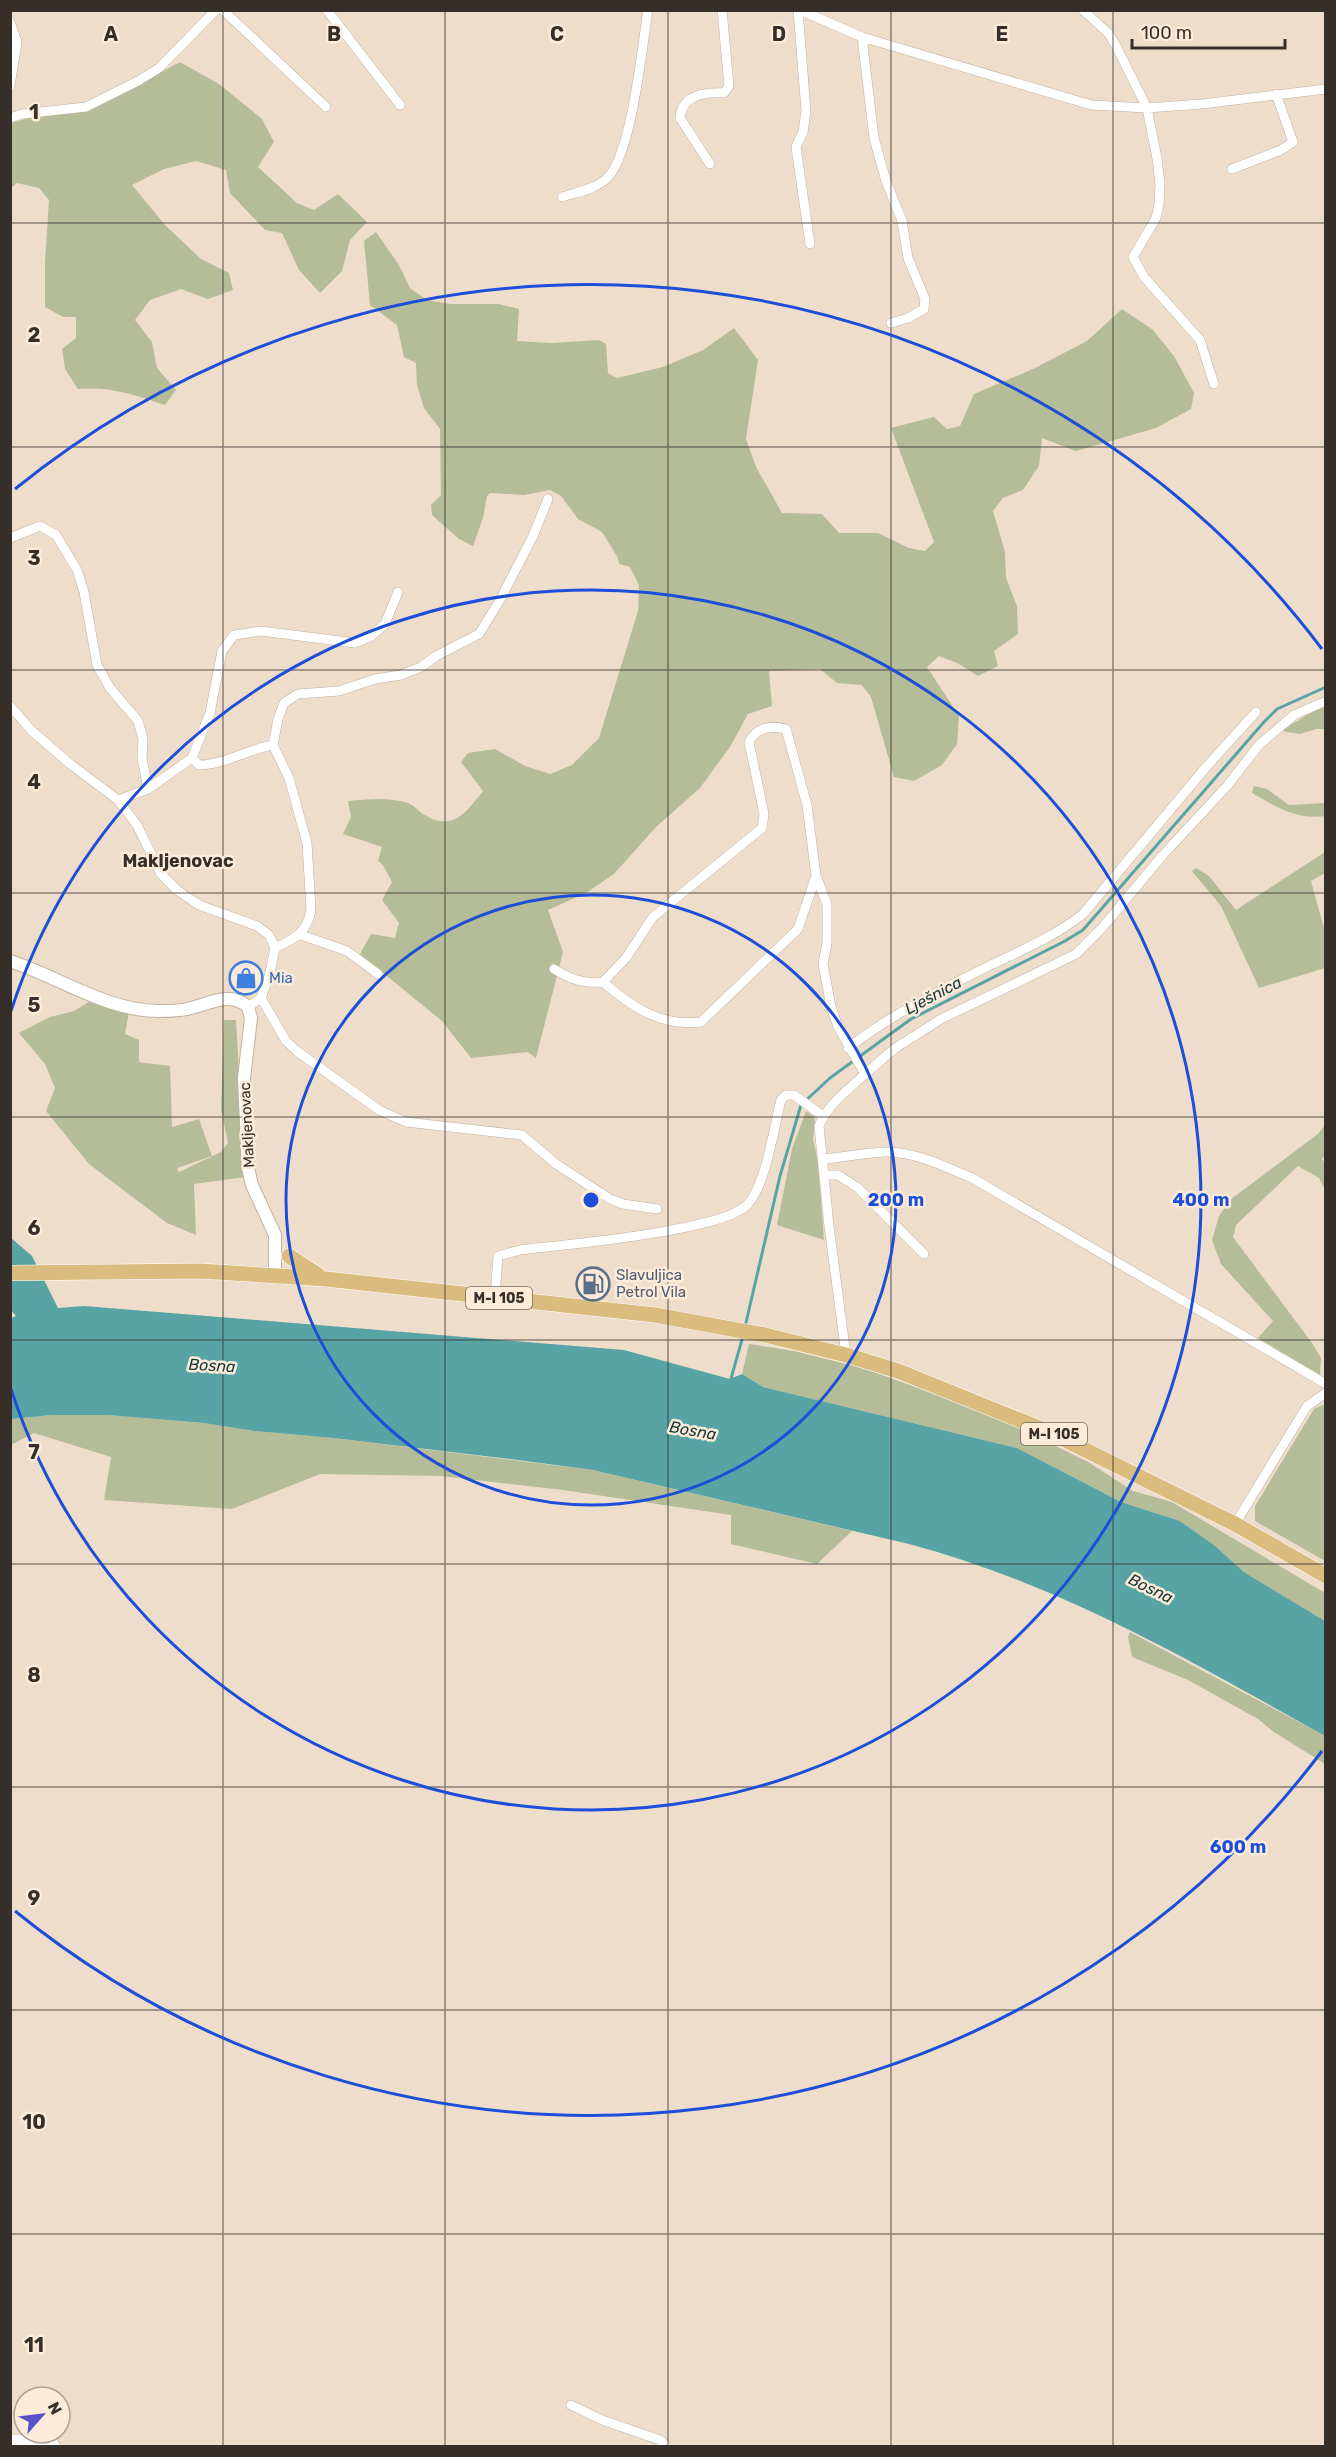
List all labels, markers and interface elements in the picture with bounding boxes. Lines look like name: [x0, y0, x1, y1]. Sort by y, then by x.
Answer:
scale bar: [1132, 12, 1285, 50]
text: A: [104, 22, 119, 46]
text: B: [327, 22, 341, 46]
text: C: [550, 22, 564, 46]
text: D: [772, 22, 786, 46]
text: E: [996, 22, 1008, 46]
text: 100 m: [1141, 22, 1192, 44]
text: 1: [29, 100, 39, 124]
text: 2: [28, 323, 41, 347]
text: 3: [27, 546, 41, 570]
text: 4: [27, 770, 41, 794]
district label: Makljenovac: [122, 850, 234, 872]
shop icon: Mia: [228, 960, 264, 996]
place label: Mia: [269, 969, 293, 987]
water label: Lješnica: [901, 973, 965, 1018]
text: 5: [28, 993, 41, 1017]
street label: Makljenovac: [236, 1082, 258, 1168]
text: 200 m: [868, 1189, 924, 1211]
text: 400 m: [1172, 1189, 1230, 1211]
centre of rings: [581, 1190, 601, 1210]
text: 6: [27, 1216, 41, 1240]
fuel station icon: Slavuljica Petrol Vila: [575, 1266, 611, 1302]
place label: Slavuljica Petrol Vila: [616, 1266, 686, 1301]
road number: M-I 105: [466, 1287, 532, 1309]
water label: Bosna: [188, 1355, 236, 1376]
water label: Bosna: [668, 1417, 718, 1444]
road number: M-I 105: [1021, 1423, 1087, 1445]
text: 7: [28, 1440, 40, 1464]
water label: Bosna: [1125, 1570, 1176, 1607]
text: 8: [27, 1663, 41, 1687]
text: 600 m: [1210, 1836, 1266, 1858]
text: 9: [28, 1886, 41, 1910]
text: 10: [22, 2110, 46, 2134]
text: 11: [24, 2333, 44, 2357]
north arrow: [12, 2385, 72, 2445]
text: N: [44, 2399, 66, 2418]

